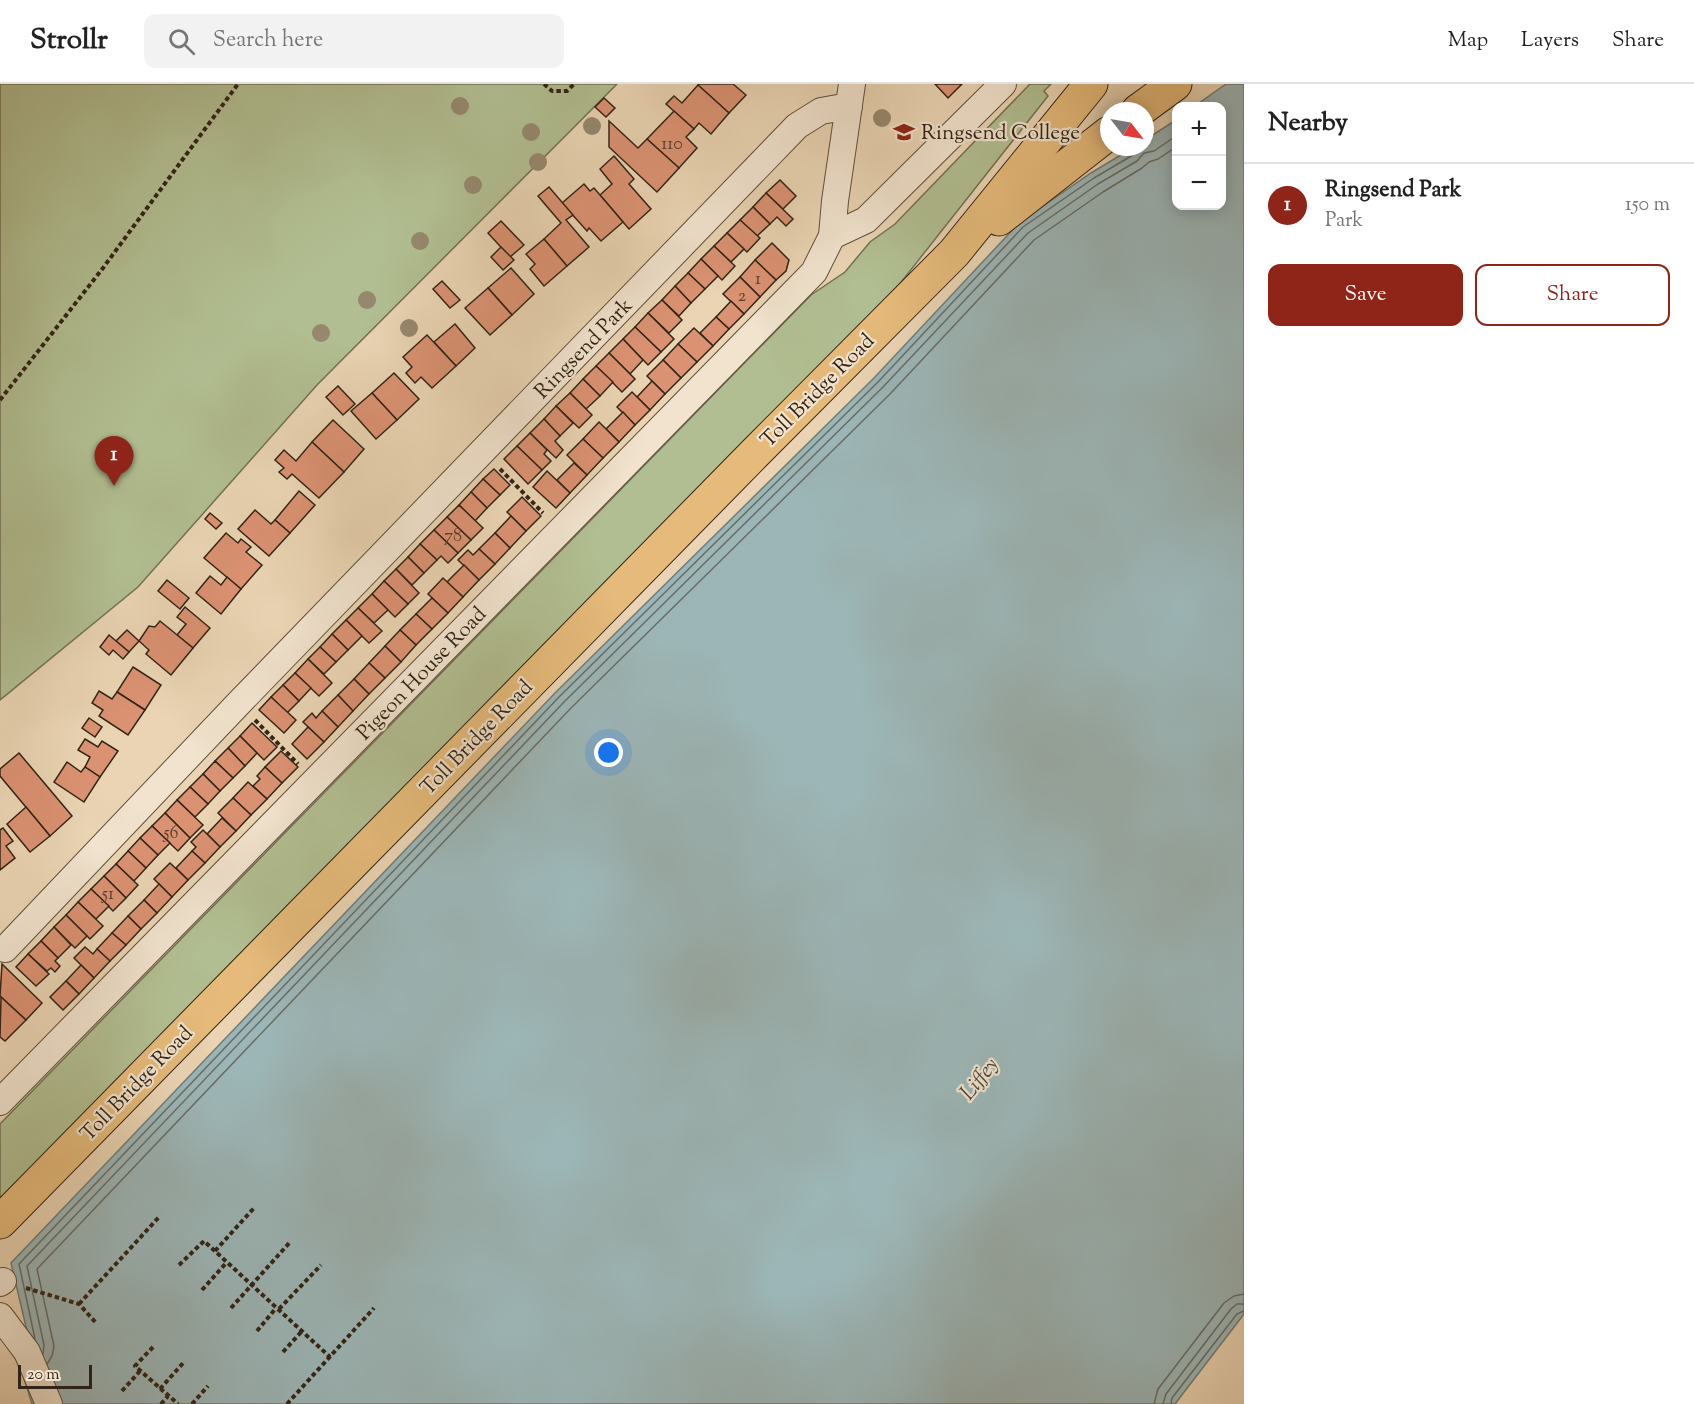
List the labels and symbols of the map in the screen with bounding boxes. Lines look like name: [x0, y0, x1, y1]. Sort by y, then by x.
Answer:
north arrow: [1100, 102, 1154, 156]
place label: Ringsend College: [921, 119, 1080, 149]
school or university icon: Ringsend College: [892, 120, 916, 144]
house number: 110: [661, 132, 683, 158]
house number: 1: [755, 267, 761, 293]
house number: 2: [738, 284, 747, 310]
street label: Ringsend Park: [528, 292, 641, 407]
street label: Toll Bridge Road: [755, 327, 882, 455]
pin: 1: [94, 436, 134, 486]
house number: 78: [444, 524, 462, 550]
street label: Pigeon House Road: [351, 601, 494, 748]
street label: Toll Bridge Road: [414, 674, 541, 803]
your location: [594, 738, 623, 767]
house number: 56: [162, 821, 179, 847]
house number: 51: [101, 882, 114, 908]
street label: Toll Bridge Road: [74, 1020, 201, 1149]
water label: Liffey: [953, 1052, 1008, 1108]
scale bar: [18, 1362, 92, 1390]

